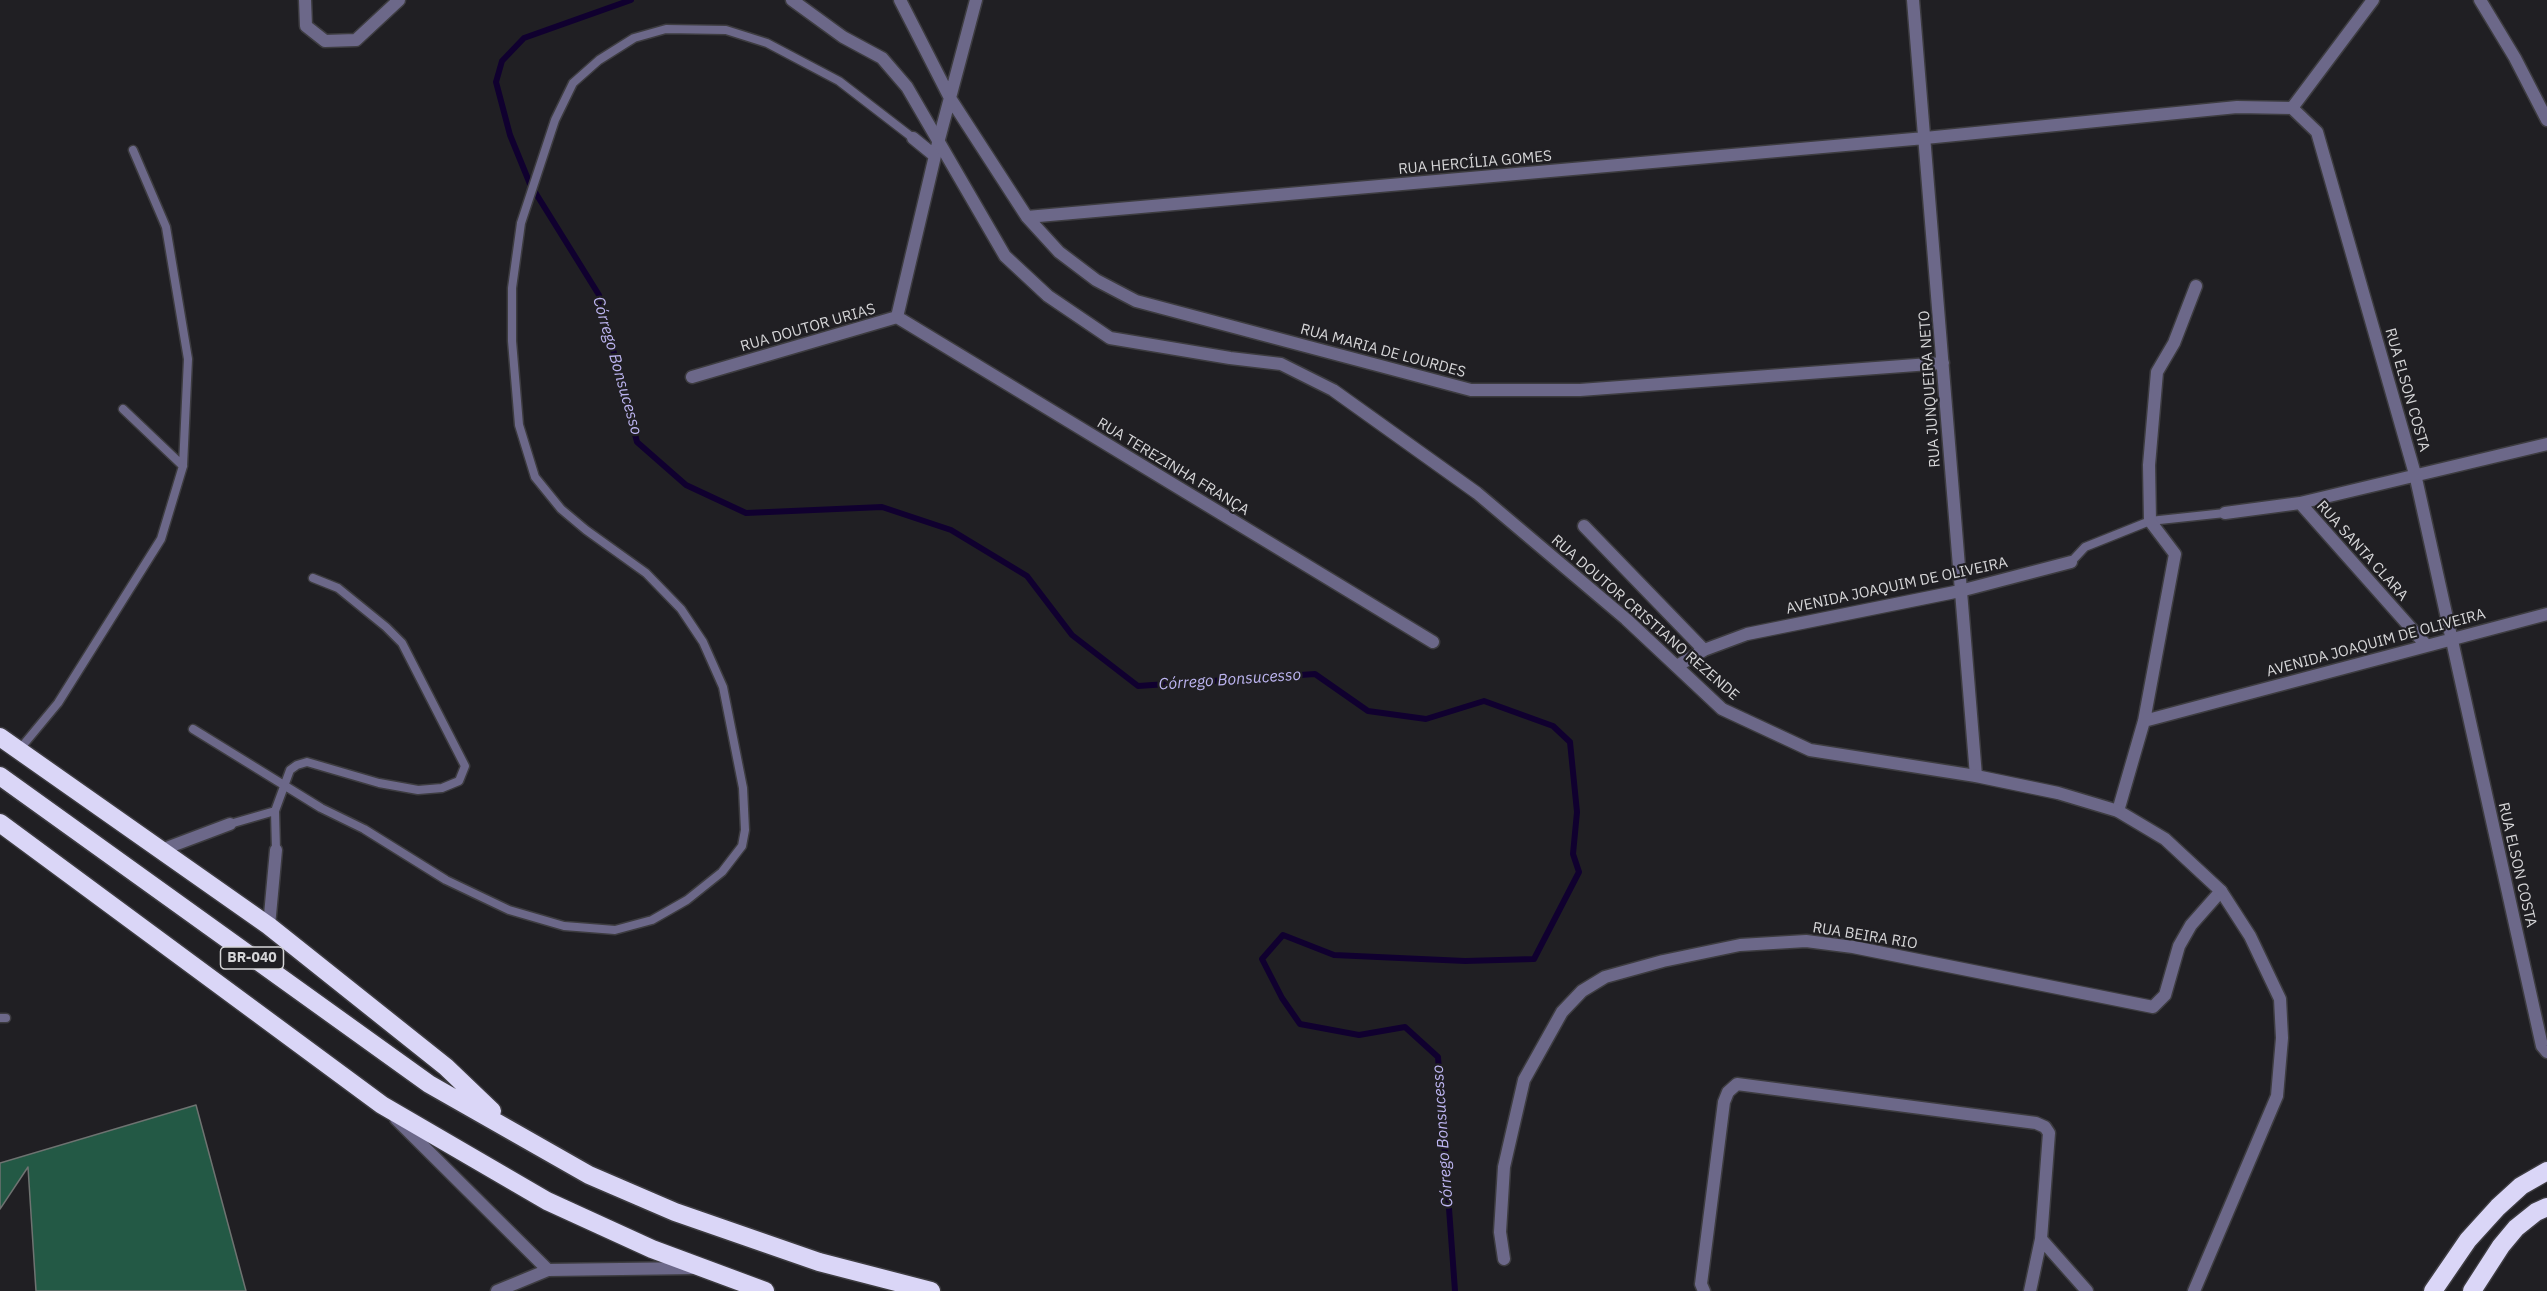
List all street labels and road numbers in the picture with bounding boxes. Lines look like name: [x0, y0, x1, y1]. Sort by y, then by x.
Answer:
street label: RUA HERCÍLIA GOMES: [1397, 147, 1553, 179]
street label: RUA DOUTOR URIAS: [738, 300, 878, 356]
street label: RUA JUNQUEIRA NETO: [1916, 310, 1944, 468]
street label: RUA MARIA DE LOURDES: [1298, 320, 1468, 382]
street label: RUA ELSON COSTA: [2381, 326, 2433, 454]
street label: RUA TEREZINHA FRANÇA: [1094, 414, 1252, 520]
street label: RUA SANTA CLARA: [2312, 497, 2412, 605]
street label: RUA DOUTOR CRISTIANO REZENDE: [1547, 532, 1743, 704]
street label: AVENIDA JOAQUIM DE OLIVEIRA: [1785, 554, 2009, 618]
street label: AVENIDA JOAQUIM DE OLIVEIRA: [2264, 605, 2488, 681]
street label: RUA ELSON COSTA: [2494, 801, 2540, 929]
street label: RUA BEIRA RIO: [1811, 919, 1919, 953]
road number: BR-040: [220, 947, 284, 969]

